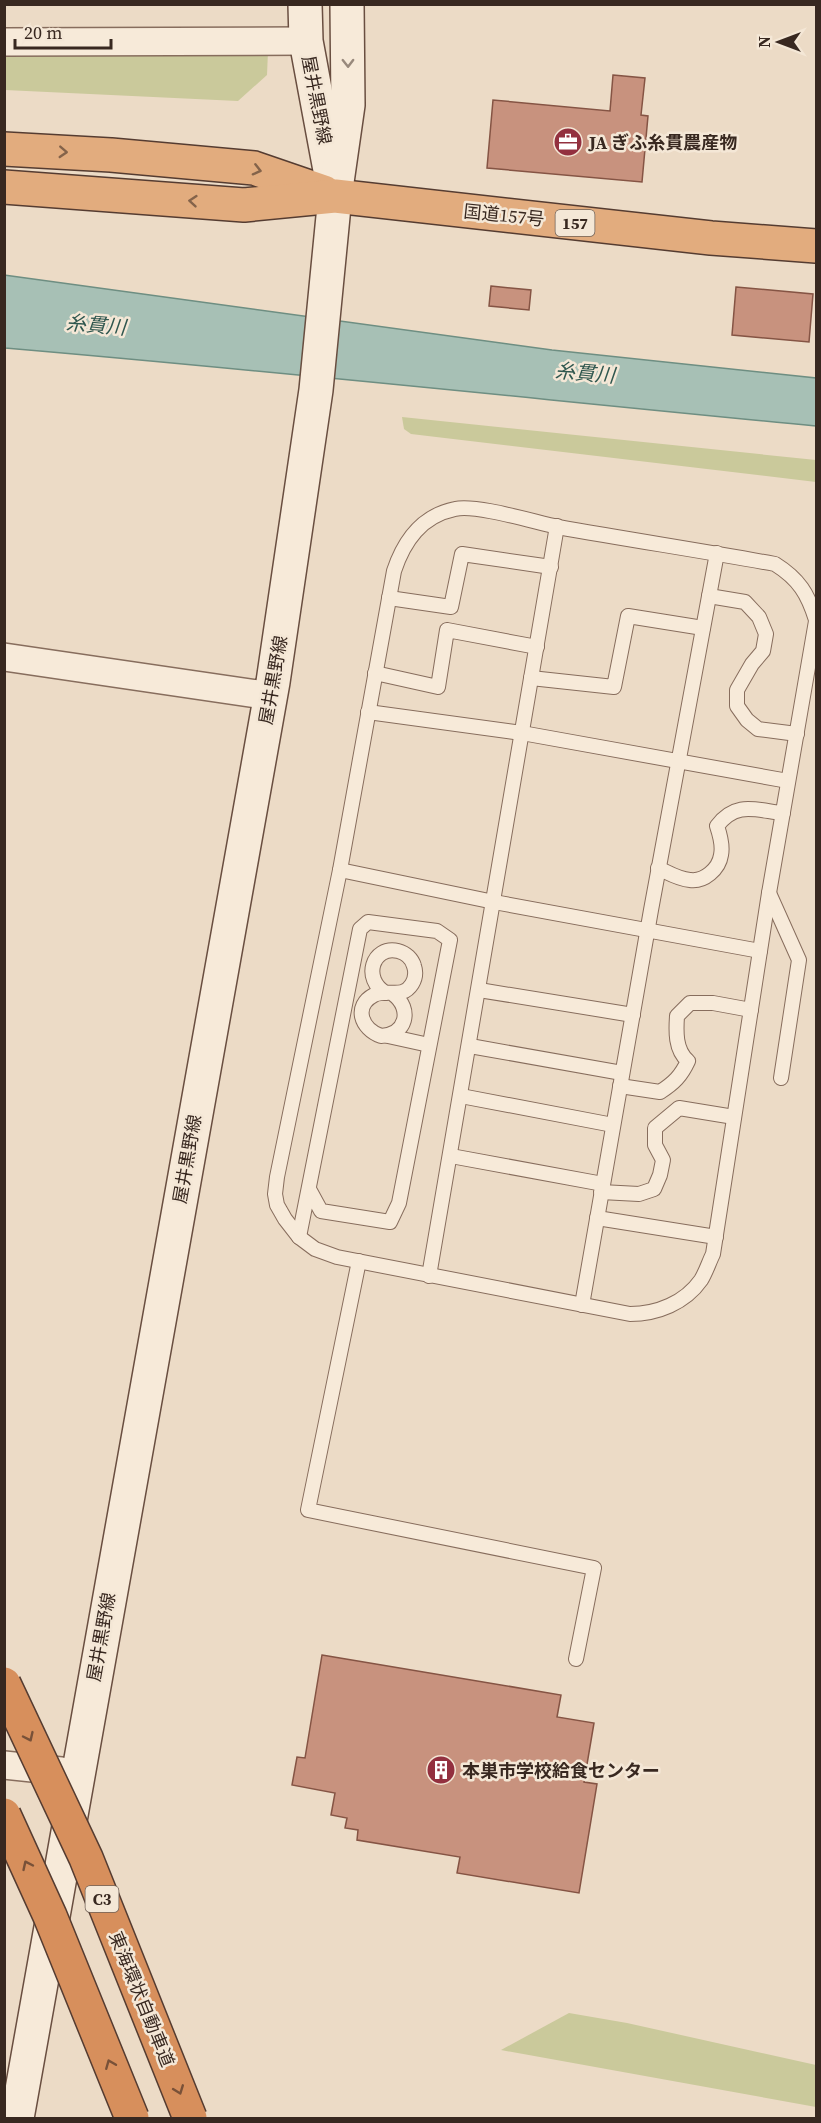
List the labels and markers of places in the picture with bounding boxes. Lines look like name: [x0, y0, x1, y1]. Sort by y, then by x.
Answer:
office icon: JA ぎふ糸貫農産物: [552, 126, 584, 158]
place label: JA ぎふ糸貫農産物: [588, 130, 737, 155]
building icon: 本巣市学校給食センター: [425, 1754, 457, 1786]
place label: 本巣市学校給食センター: [462, 1758, 660, 1783]

